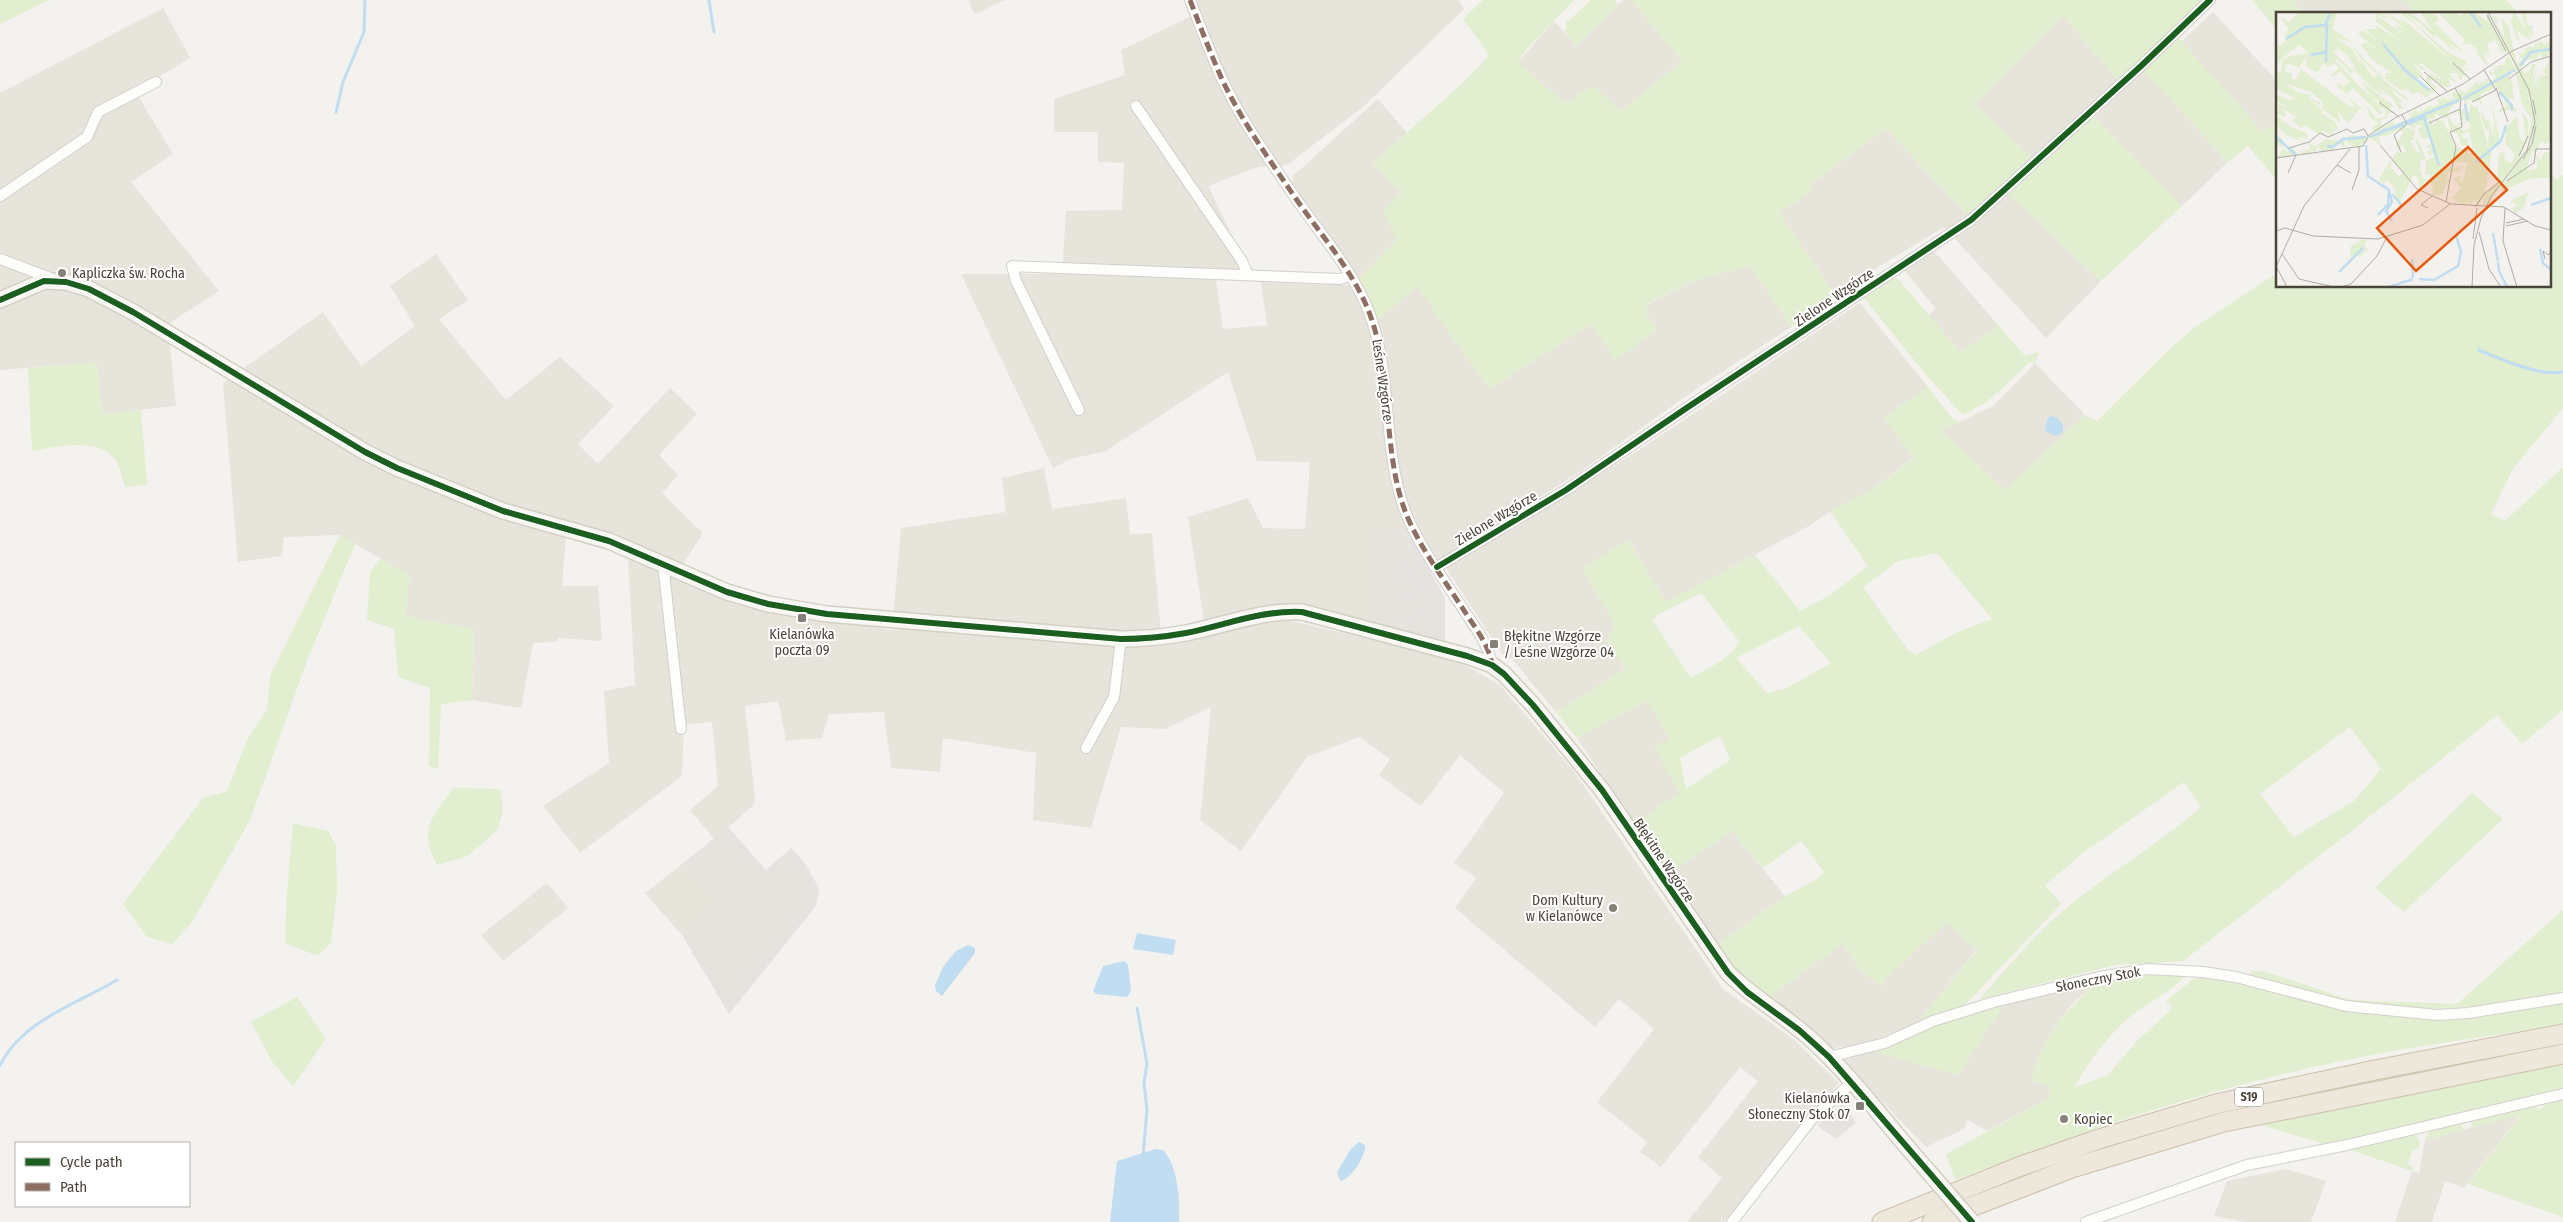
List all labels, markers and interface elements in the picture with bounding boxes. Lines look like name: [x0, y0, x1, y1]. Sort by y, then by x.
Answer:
inset map: [2276, 12, 2550, 288]
place label: Kapliczka św. Rocha: [72, 265, 185, 282]
street label: Zielone Wzgórze: [1791, 265, 1877, 330]
marker: Kapliczka św. Rocha: [56, 267, 68, 279]
street label: Leśne Wzgórze: [1368, 338, 1397, 422]
street label: Zielone Wzgórze: [1452, 487, 1540, 549]
marker: Kielanówka poczta 09: [796, 612, 808, 624]
place label: Kielanówka poczta 09: [769, 626, 835, 659]
place label: Błękitne Wzgórze / Leśne Wzgórze 04: [1504, 628, 1614, 661]
marker: Błękitne Wzgórze / Leśne Wzgórze 04: [1488, 638, 1500, 650]
street label: Błękitne Wzgórze: [1629, 815, 1698, 905]
place label: Dom Kultury w Kielanówce: [1526, 892, 1604, 925]
marker: Dom Kultury w Kielanówce: [1607, 902, 1619, 914]
street label: Słoneczny Stok: [2054, 963, 2142, 996]
road number: S19: [2235, 1088, 2263, 1106]
place label: Kielanówka Słoneczny Stok 07: [1748, 1090, 1850, 1123]
marker: Kielanówka Słoneczny Stok 07: [1854, 1100, 1866, 1112]
place label: Kopiec: [2074, 1111, 2112, 1128]
marker: Kopiec: [2058, 1113, 2070, 1125]
legend: [15, 1142, 190, 1207]
text: Cycle path: [60, 1153, 123, 1171]
text: Path: [60, 1178, 87, 1196]

